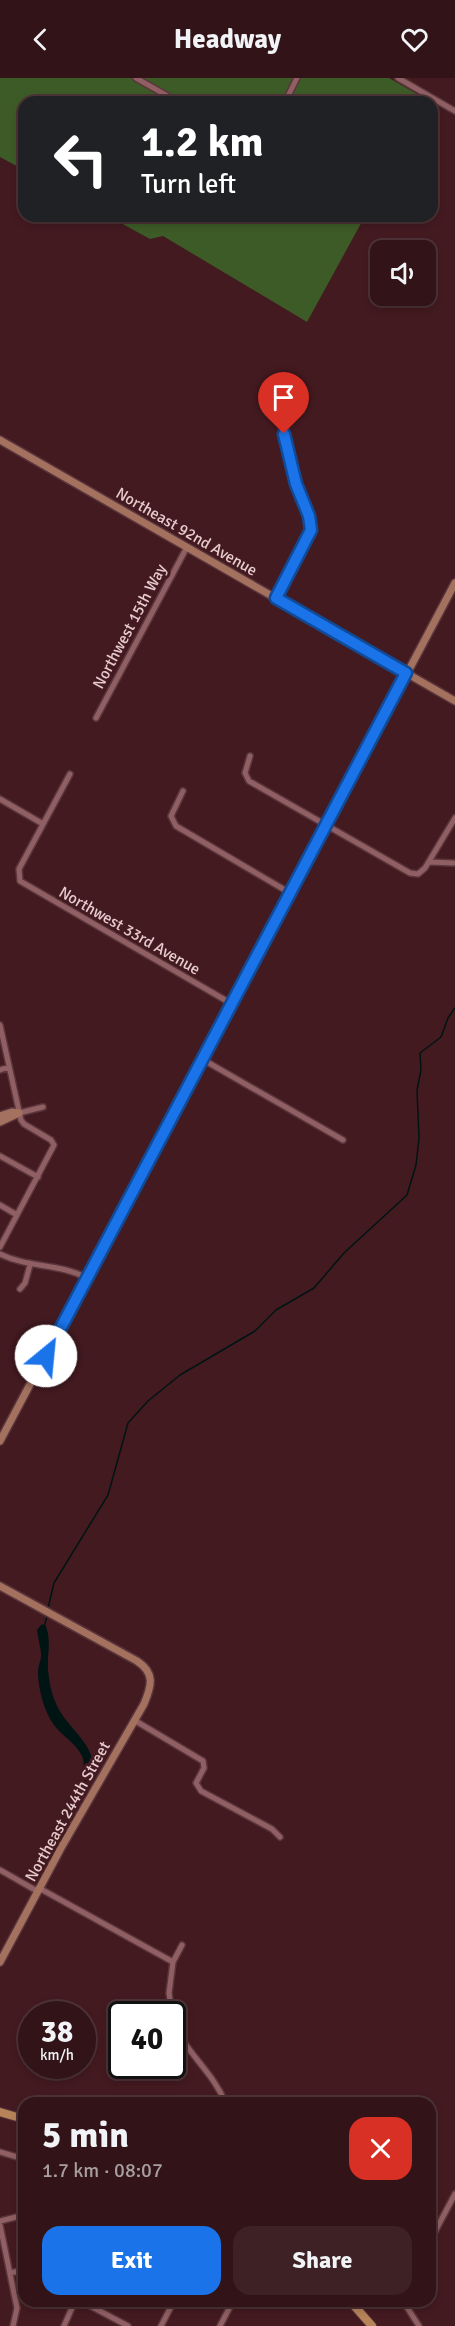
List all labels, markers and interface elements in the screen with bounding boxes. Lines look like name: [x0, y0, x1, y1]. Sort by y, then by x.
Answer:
icon: back: [24, 23, 57, 56]
text: Headway: [174, 23, 281, 56]
icon: heart: [398, 23, 431, 56]
text: 1.2 km: [141, 117, 264, 168]
icon: left: [42, 120, 120, 198]
text: Turn left: [141, 168, 236, 201]
map controls: [370, 240, 436, 306]
button: sound: [370, 240, 436, 306]
pin: [258, 372, 309, 434]
icon: arrive: [267, 381, 300, 414]
street label: Northeast 92nd Avenue: [112, 483, 261, 581]
street label: Northwest 15th Way: [89, 560, 171, 692]
street label: Northwest 33rd Avenue: [55, 882, 204, 980]
position arrow: [14, 1324, 78, 1388]
street label: Northeast 244th Street: [21, 1737, 115, 1885]
speed limit sign: 40: [108, 2001, 186, 2079]
text: 38: [41, 2014, 73, 2051]
text: km/h: [40, 2046, 74, 2064]
text: 5 min: [42, 2113, 129, 2158]
button: close: [349, 2117, 412, 2180]
text: 1.7 km · 08:07: [42, 2158, 163, 2183]
button: Exit: [42, 2226, 221, 2295]
button: Share: [233, 2226, 412, 2295]

